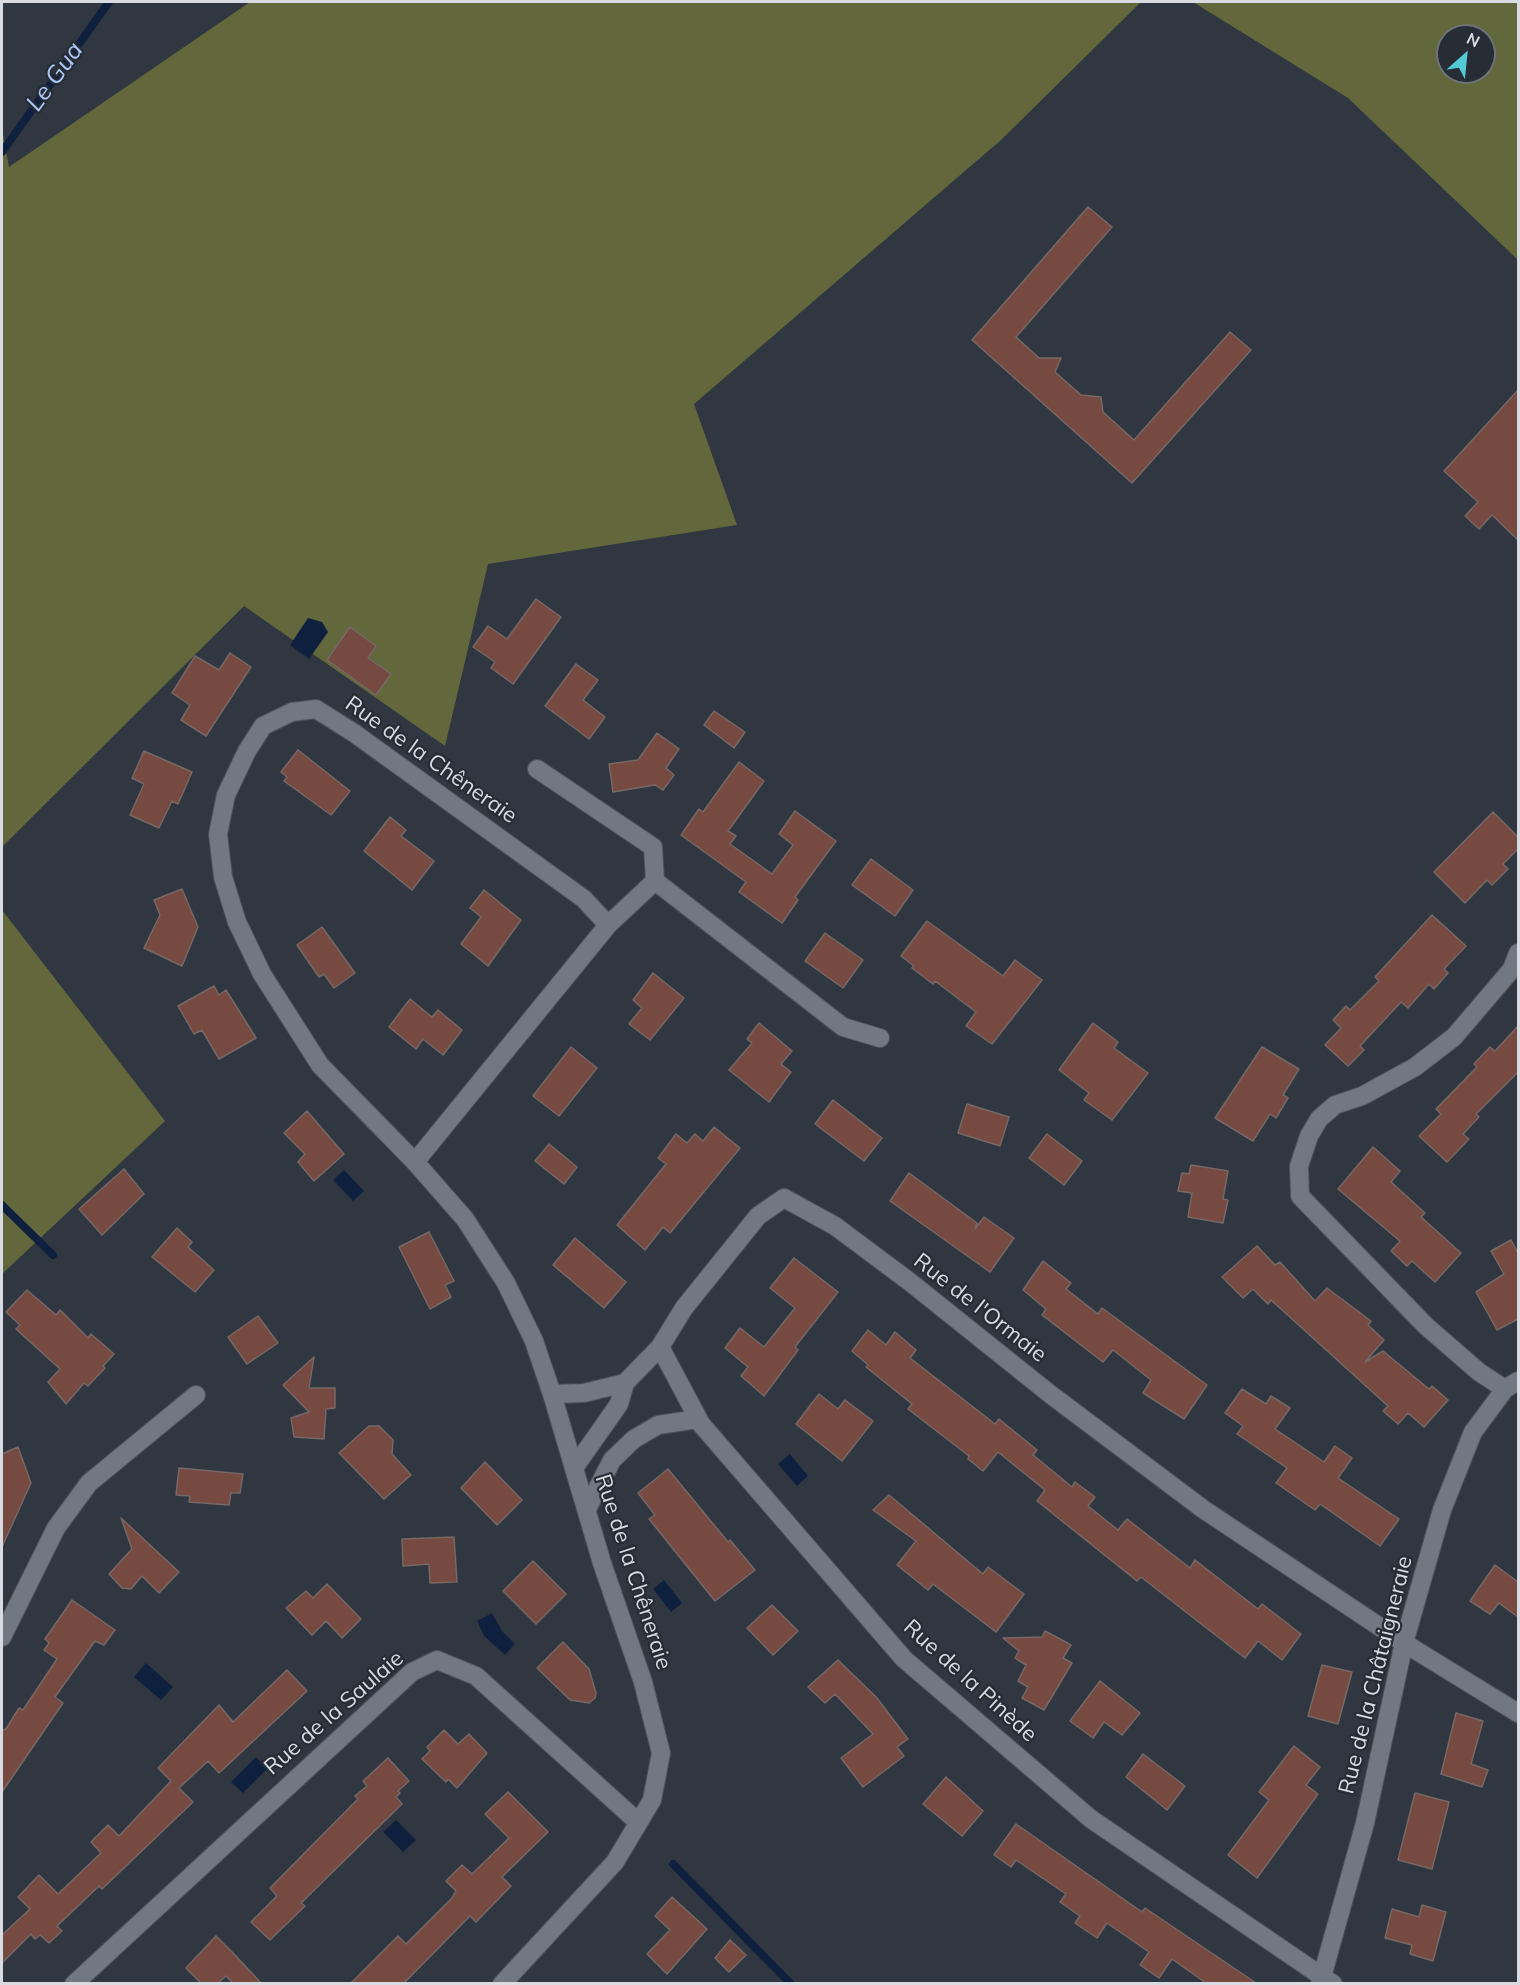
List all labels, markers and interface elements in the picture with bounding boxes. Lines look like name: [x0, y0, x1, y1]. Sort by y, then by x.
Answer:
north arrow: [1436, 24, 1496, 84]
text: N: [1463, 28, 1483, 51]
water label: Le Gua: [20, 37, 90, 117]
street label: Rue de la Chêneraie: [340, 691, 522, 829]
street label: Rue de l'Ormaie: [908, 1248, 1052, 1368]
street label: Rue de la Chêneraie: [589, 1471, 677, 1673]
street label: Rue de la Châtaigneraie: [1334, 1553, 1418, 1797]
street label: Rue de la Pinède: [898, 1614, 1042, 1748]
street label: Rue de la Saulaie: [259, 1645, 409, 1781]

